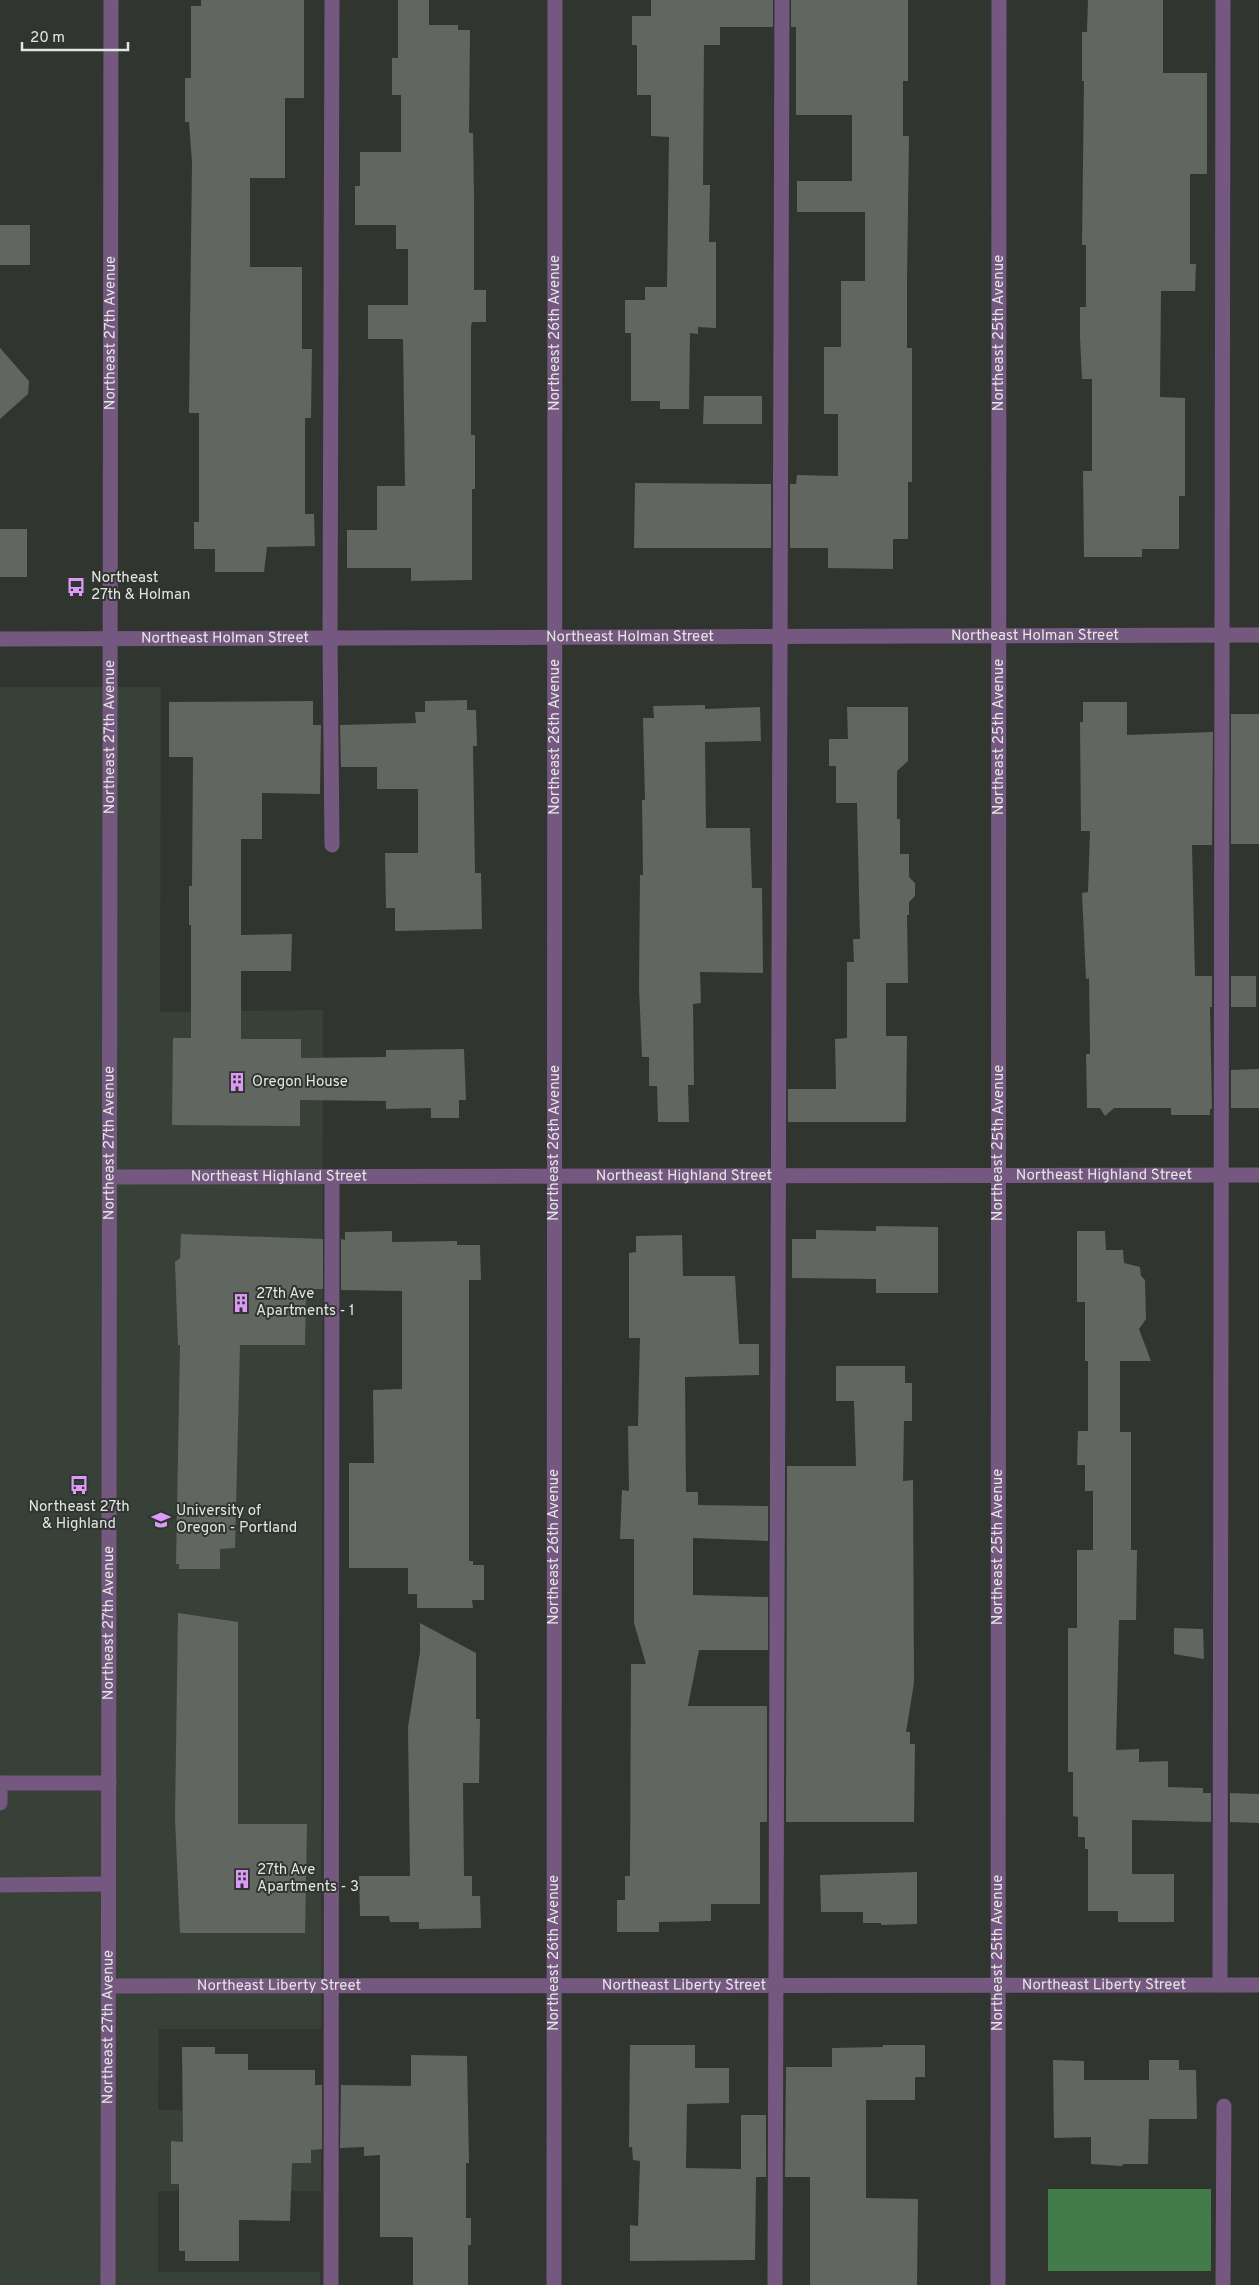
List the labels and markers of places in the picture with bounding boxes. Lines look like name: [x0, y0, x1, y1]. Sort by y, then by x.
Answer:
place label: Northeast 27th & Holman: [91, 569, 191, 605]
bus stop icon: Northeast 27th & Holman: [65, 576, 87, 598]
building icon: Oregon House: [226, 1071, 248, 1093]
place label: Oregon House: [252, 1073, 348, 1092]
place label: 27th Ave Apartments - 1: [256, 1285, 355, 1321]
building icon: 27th Ave Apartments - 1: [230, 1292, 252, 1314]
bus stop icon: Northeast 27th & Highland: [68, 1474, 90, 1496]
place label: Northeast 27th & Highland: [28, 1498, 130, 1534]
place label: University of Oregon - Portland: [176, 1502, 297, 1538]
school or university icon: University of Oregon - Portland: [150, 1509, 172, 1531]
place label: 27th Ave Apartments - 3: [257, 1861, 359, 1897]
building icon: 27th Ave Apartments - 3: [231, 1868, 253, 1890]

